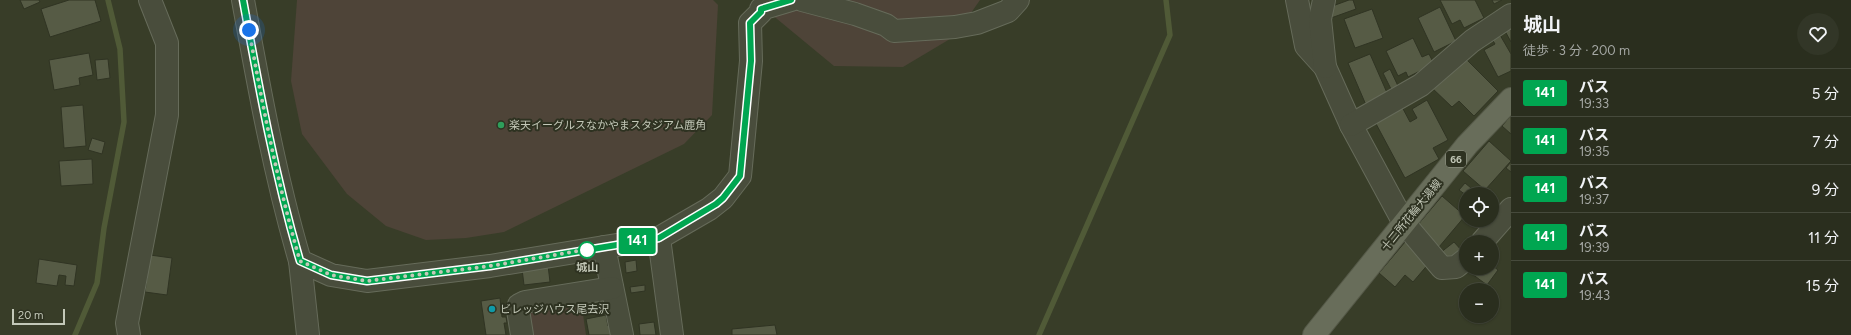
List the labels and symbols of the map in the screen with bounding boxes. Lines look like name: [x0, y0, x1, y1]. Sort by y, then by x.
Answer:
your location: [239, 20, 259, 40]
place label: 楽天イーグルスなかやまスタジアム鹿角: [509, 119, 706, 132]
marker: 楽天イーグルスなかやまスタジアム鹿角: [496, 120, 506, 130]
road number: 66: [1446, 151, 1466, 167]
street label: 十二所花輪大湯線: [1379, 177, 1444, 254]
line badge: 141: [614, 228, 660, 254]
marker: 城山: [578, 241, 596, 259]
place label: 城山: [576, 261, 598, 274]
place label: ビレッジハウス尾去沢: [500, 303, 609, 316]
marker: ビレッジハウス尾去沢: [487, 304, 497, 314]
scale bar: [12, 307, 65, 326]

